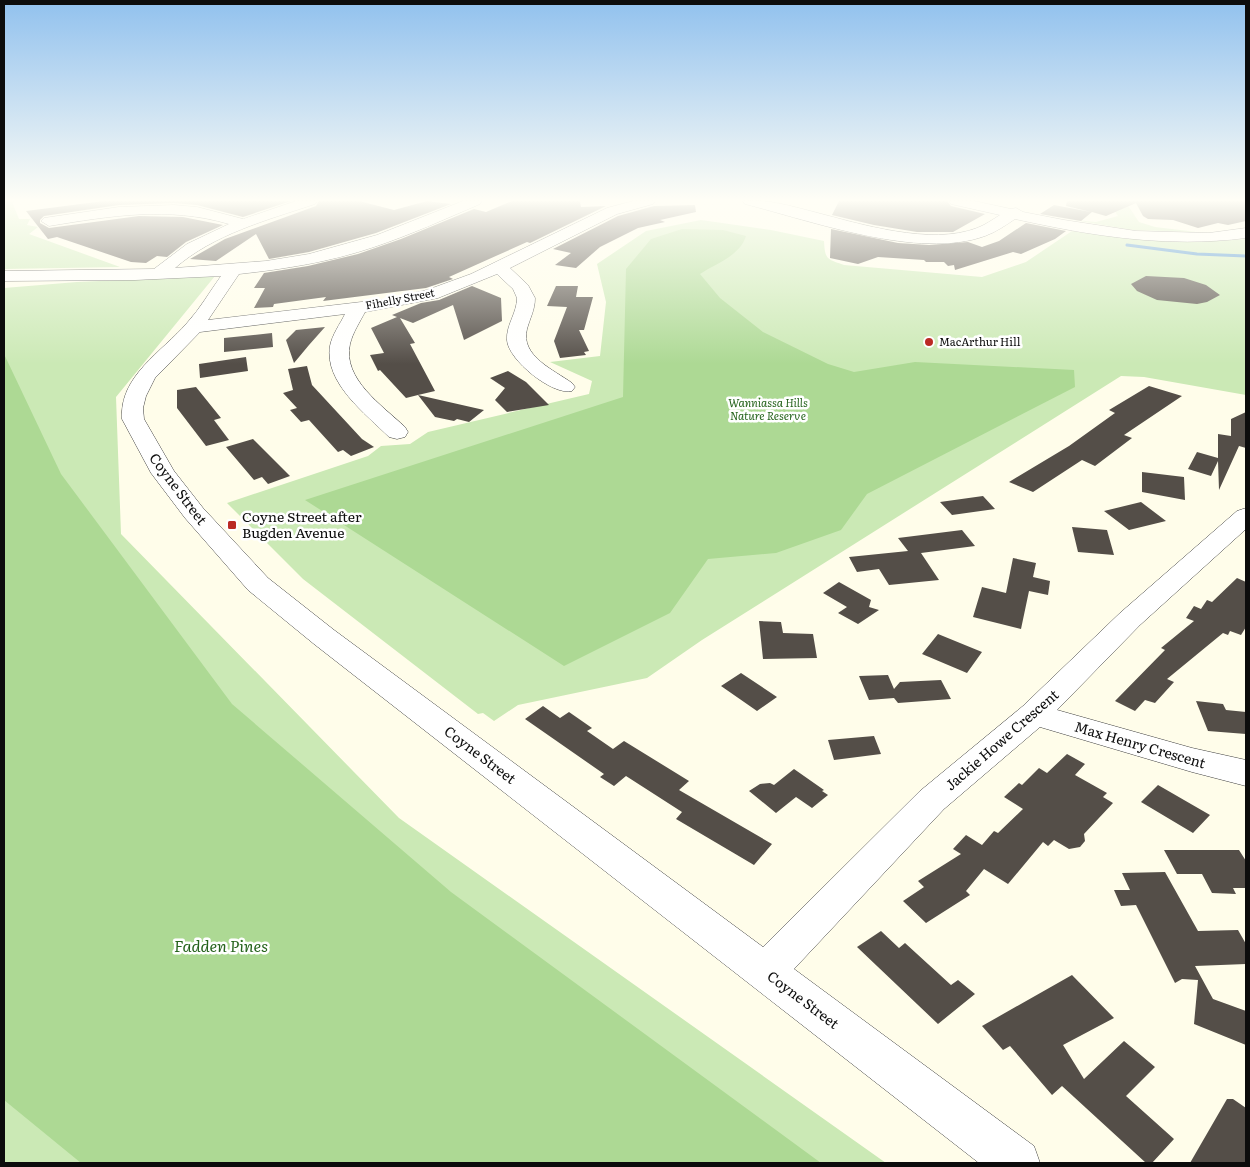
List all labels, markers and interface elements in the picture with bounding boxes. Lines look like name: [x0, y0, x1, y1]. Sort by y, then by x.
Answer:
street label: Fihelly Street: [364, 283, 436, 313]
place label: MacArthur Hill: [939, 333, 1021, 349]
marker: MacArthur Hill: [923, 336, 935, 348]
park label: Wanniassa Hills Nature Reserve: [728, 394, 808, 423]
street label: Coyne Street: [145, 448, 213, 529]
place label: Coyne Street after Bugden Avenue: [242, 506, 362, 542]
marker: Coyne Street after Bugden Avenue: [226, 519, 238, 531]
street label: Jackie Howe Crescent: [940, 684, 1063, 794]
street label: Max Henry Crescent: [1072, 716, 1209, 772]
street label: Coyne Street: [441, 721, 521, 788]
park label: Fadden Pines: [174, 933, 268, 957]
street label: Coyne Street: [764, 966, 844, 1033]

